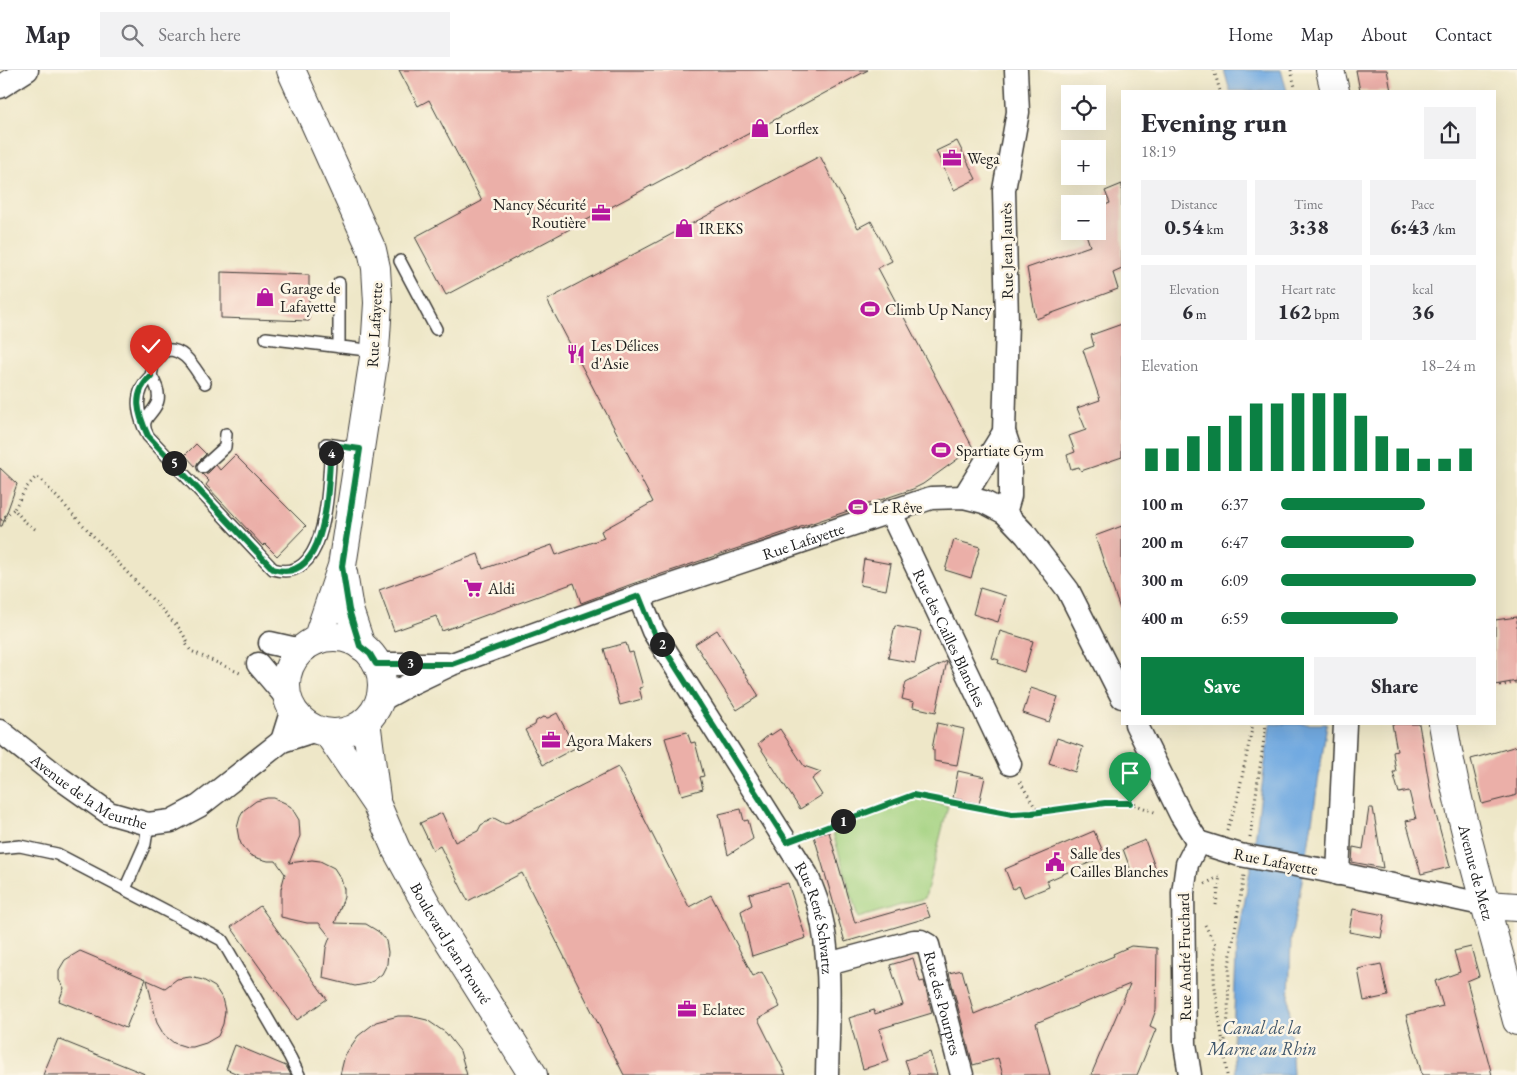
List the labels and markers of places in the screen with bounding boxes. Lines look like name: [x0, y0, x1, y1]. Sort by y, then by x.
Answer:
shop icon: Lorflex: [749, 117, 771, 139]
place label: Lorflex: [775, 118, 819, 139]
office icon: Wega: [941, 147, 963, 169]
place label: Wega: [967, 148, 1000, 169]
place label: Nancy Sécurité Routière: [493, 194, 586, 233]
office icon: Nancy Sécurité Routière: [590, 202, 612, 224]
shop icon: IREKS: [673, 217, 695, 239]
place label: IREKS: [699, 218, 743, 239]
place label: Garage de Lafayette: [280, 278, 341, 317]
shop icon: Garage de Lafayette: [254, 286, 276, 308]
sports icon: Climb Up Nancy: [859, 298, 881, 320]
place label: Climb Up Nancy: [885, 299, 993, 320]
pin: [130, 325, 172, 376]
place label: Les Délices d'Asie: [591, 335, 659, 374]
restaurant icon: Les Délices d'Asie: [565, 343, 587, 365]
sports icon: Spartiate Gym: [930, 439, 952, 461]
pin: 4: [318, 440, 344, 466]
place label: Spartiate Gym: [956, 440, 1045, 461]
pin: 5: [162, 450, 186, 476]
sports icon: Le Rêve: [847, 496, 869, 518]
place label: Le Rêve: [873, 497, 922, 518]
supermarket icon: Aldi: [462, 577, 484, 599]
place label: Aldi: [487, 578, 515, 599]
pin: 2: [650, 632, 674, 656]
pin: 3: [398, 650, 422, 676]
office icon: Agora Makers: [540, 729, 562, 751]
place label: Agora Makers: [565, 730, 652, 751]
pin: [1109, 752, 1151, 803]
pin: 1: [830, 808, 856, 834]
place label: Salle des Cailles Blanches: [1070, 843, 1168, 882]
public building icon: Salle des Cailles Blanches: [1044, 851, 1066, 873]
office icon: Eclatec: [676, 998, 698, 1020]
place label: Eclatec: [702, 999, 745, 1020]

